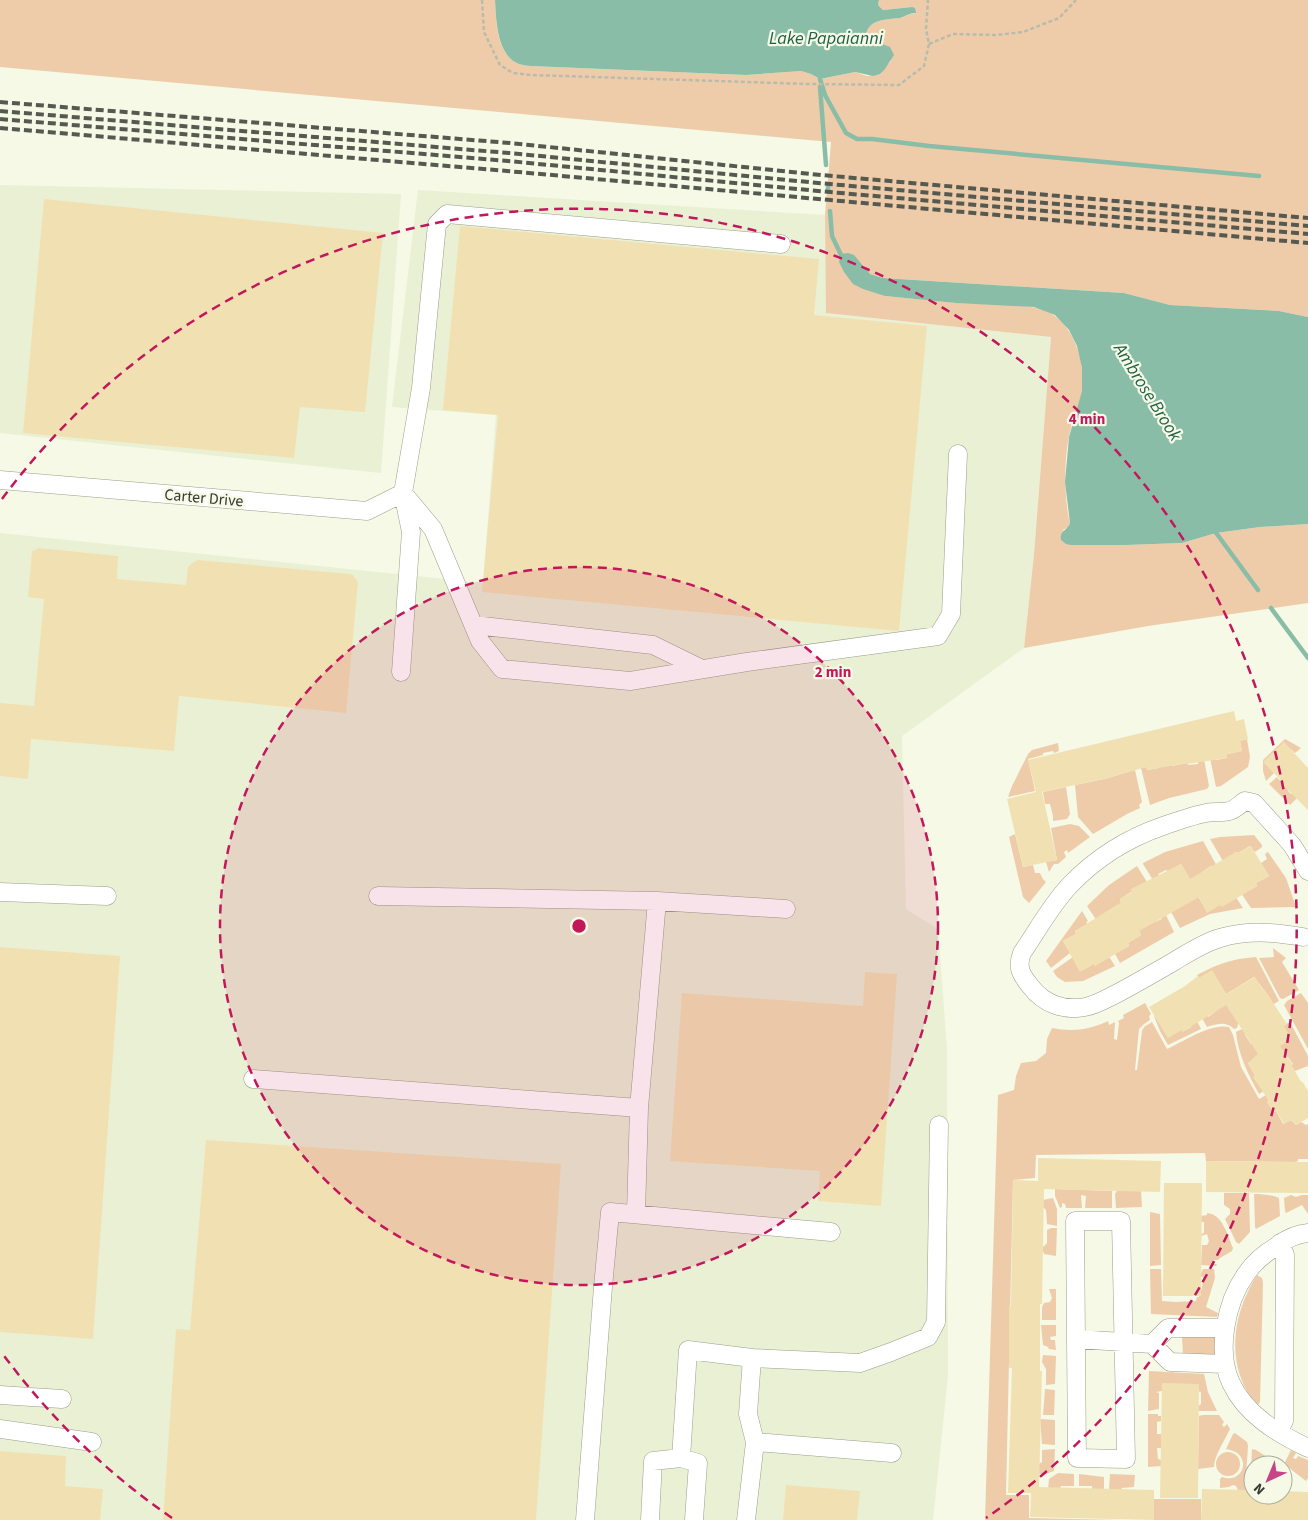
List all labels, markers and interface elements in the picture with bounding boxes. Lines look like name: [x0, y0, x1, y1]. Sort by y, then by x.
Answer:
water label: Lake Papaianni: [769, 26, 884, 51]
water label: Ambrose Brook: [1107, 338, 1188, 446]
text: 4 min: [1069, 409, 1105, 430]
street label: Carter Drive: [163, 484, 244, 512]
text: 2 min: [815, 662, 851, 683]
centre of rings: [570, 917, 588, 935]
north arrow: [1243, 1455, 1293, 1505]
text: N: [1249, 1478, 1270, 1499]

